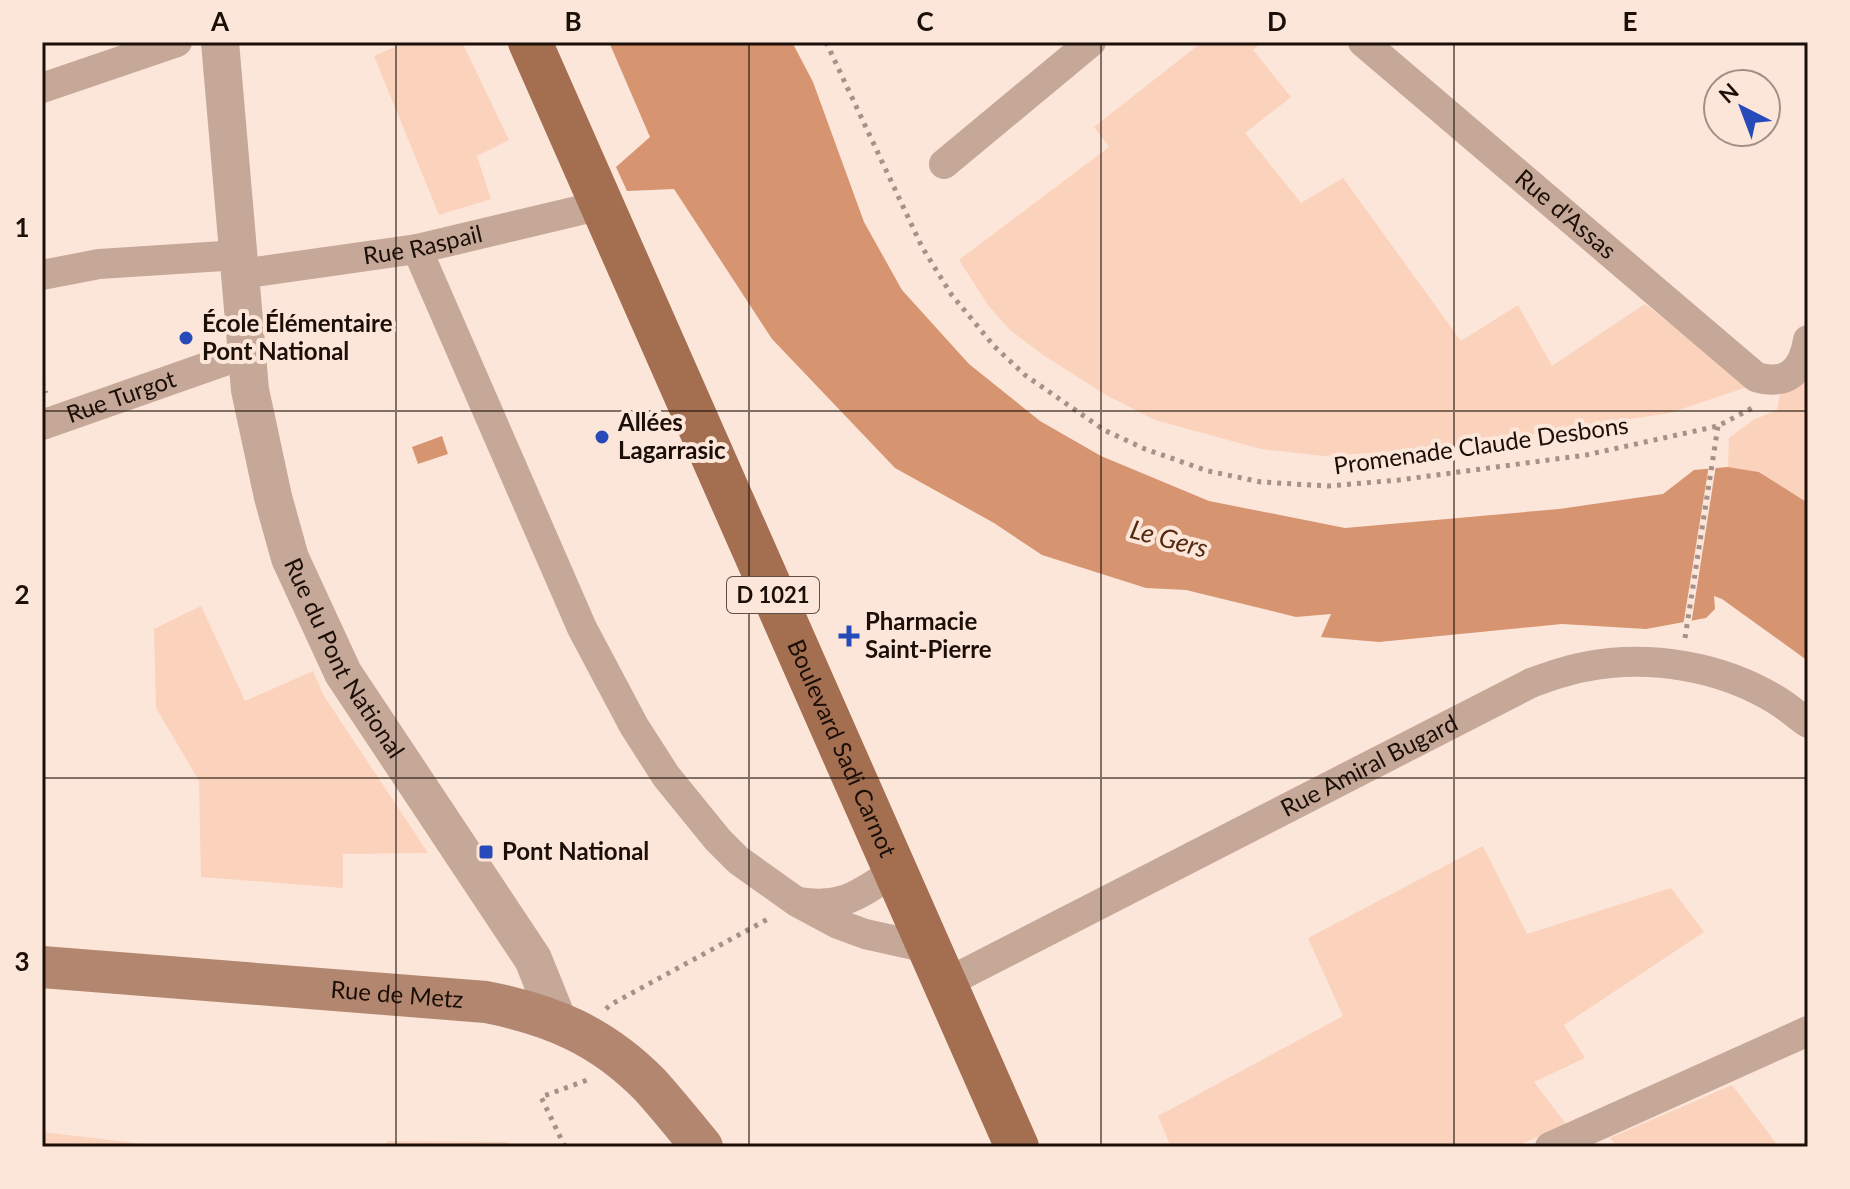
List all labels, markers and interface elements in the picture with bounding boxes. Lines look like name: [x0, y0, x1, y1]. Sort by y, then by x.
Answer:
text: A: [210, 5, 230, 37]
text: B: [564, 5, 582, 37]
text: C: [916, 5, 934, 37]
text: D: [1267, 5, 1287, 37]
text: E: [1623, 5, 1637, 37]
north arrow: [1702, 68, 1782, 148]
text: N: [1713, 77, 1744, 108]
street label: Rue d'Assas: [1510, 162, 1623, 264]
text: 1: [14, 211, 30, 243]
street label: Rue Raspail: [361, 218, 485, 269]
place label: École Élémentaire Pont National: [202, 308, 393, 365]
marker: École Élémentaire Pont National: [177, 329, 195, 347]
street label: Rue Turgot: [62, 363, 180, 428]
place label: Allées Lagarrasic: [617, 407, 726, 464]
street label: Promenade Claude Desbons: [1332, 409, 1630, 480]
marker: Allées Lagarrasic: [593, 428, 611, 446]
water label: Le Gers: [1127, 512, 1212, 564]
street label: Rue du Pont National: [279, 553, 411, 763]
road number: D 1021: [727, 577, 819, 613]
text: 2: [14, 578, 30, 610]
place label: Pharmacie Saint-Pierre: [865, 606, 992, 663]
marker: Pharmacie Saint-Pierre: [840, 627, 858, 645]
street label: Boulevard Sadi Carnot: [782, 635, 903, 861]
street label: Rue Amiral Bugard: [1275, 707, 1462, 822]
place label: Pont National: [502, 836, 649, 865]
marker: Pont National: [477, 843, 495, 861]
text: 3: [14, 945, 30, 977]
street label: Rue de Metz: [330, 974, 465, 1013]

